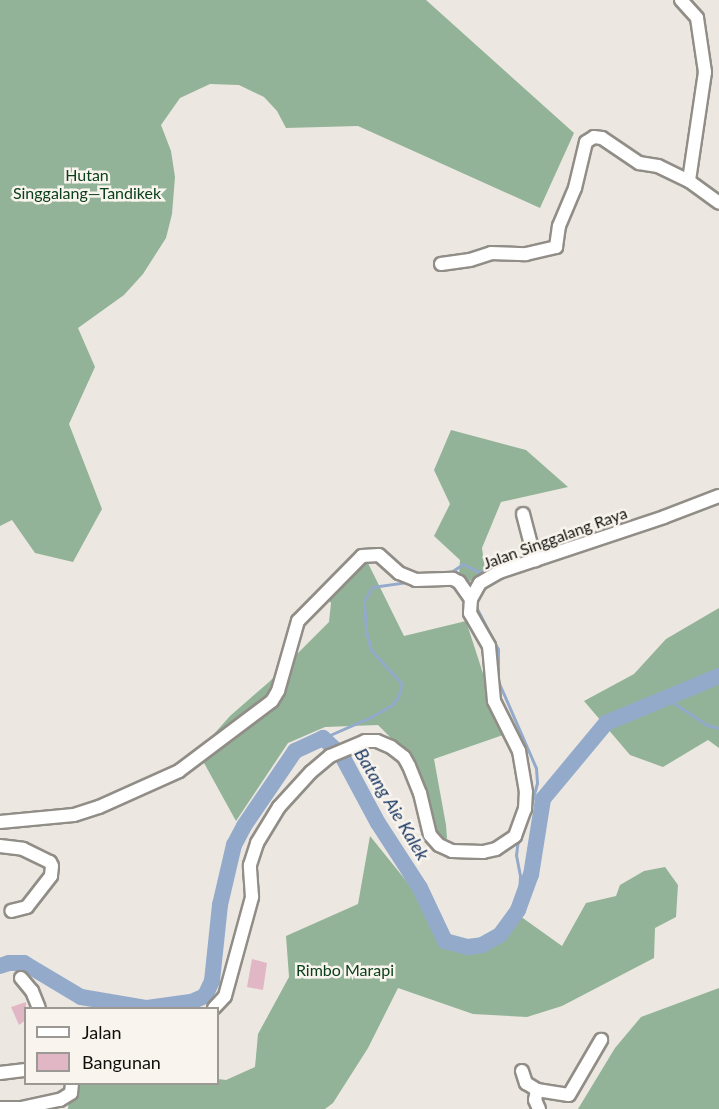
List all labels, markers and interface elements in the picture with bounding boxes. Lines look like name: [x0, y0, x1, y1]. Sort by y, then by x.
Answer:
park label: Hutan Singgalang—Tandikek: [13, 165, 161, 203]
street label: Jalan Singgalang Raya: [480, 503, 630, 573]
water label: Batang Aie Kalek: [350, 744, 434, 864]
park label: Rimbo Marapi: [296, 960, 394, 980]
legend: [24, 1007, 219, 1085]
text: Jalan: [82, 1021, 121, 1043]
text: Bangunan: [82, 1051, 161, 1073]

